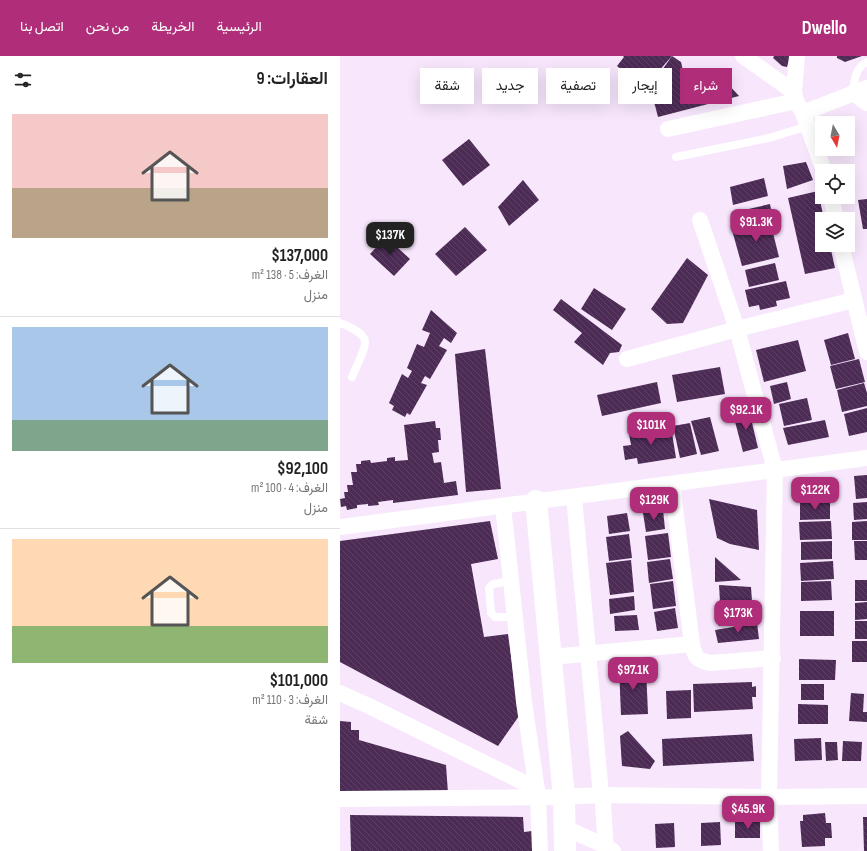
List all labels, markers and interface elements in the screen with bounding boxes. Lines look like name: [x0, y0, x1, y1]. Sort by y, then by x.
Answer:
text: Dwello: [802, 17, 847, 40]
text: اتصل بنا: [20, 18, 64, 35]
text: من نحن: [86, 18, 129, 35]
text: الخريطة: [151, 18, 194, 35]
text: الرئيسية: [216, 18, 262, 35]
chip: شقة: [420, 68, 474, 104]
chip: جديد: [482, 68, 538, 104]
chip: تصفية: [546, 68, 610, 104]
chip: إيجار: [618, 68, 672, 104]
chip: شراء: [680, 68, 732, 104]
icon: filters: [12, 69, 34, 91]
text: العقارات: 9: [257, 69, 328, 89]
north arrow: [815, 116, 855, 156]
map controls: [815, 116, 855, 252]
icon: home: [134, 140, 206, 212]
button: locate: [815, 164, 855, 204]
pin: $91.3K: [723, 209, 789, 243]
button: layers: [815, 212, 855, 252]
text: $91.3K: [739, 214, 773, 230]
pin: $137K: [362, 222, 418, 256]
text: $137K: [375, 227, 405, 243]
text: $137,000: [271, 246, 328, 266]
text: الغرف: 5 · 138 m²: [252, 267, 328, 283]
text: منزل: [304, 287, 328, 303]
icon: home: [134, 353, 206, 425]
pin: $92.1K: [713, 397, 779, 431]
text: $92.1K: [729, 402, 763, 418]
pin: $101K: [623, 412, 679, 446]
text: $101K: [636, 417, 666, 433]
text: $92,100: [277, 459, 328, 479]
pin: $122K: [787, 477, 843, 511]
text: الغرف: 4 · 100 m²: [251, 480, 328, 496]
text: $122K: [800, 482, 830, 498]
pin: $129K: [626, 487, 682, 521]
text: $129K: [639, 492, 669, 508]
text: منزل: [304, 500, 328, 516]
icon: home: [134, 565, 206, 637]
pin: $173K: [710, 600, 766, 634]
text: $173K: [723, 605, 753, 621]
pin: $97.1K: [600, 657, 666, 691]
text: $97.1K: [617, 662, 649, 678]
text: $101,000: [269, 671, 328, 691]
text: الغرف: 3 · 110 m²: [252, 692, 328, 708]
text: شقة: [305, 712, 328, 728]
pin: $45.9K: [715, 796, 781, 830]
text: $45.9K: [731, 801, 765, 817]

